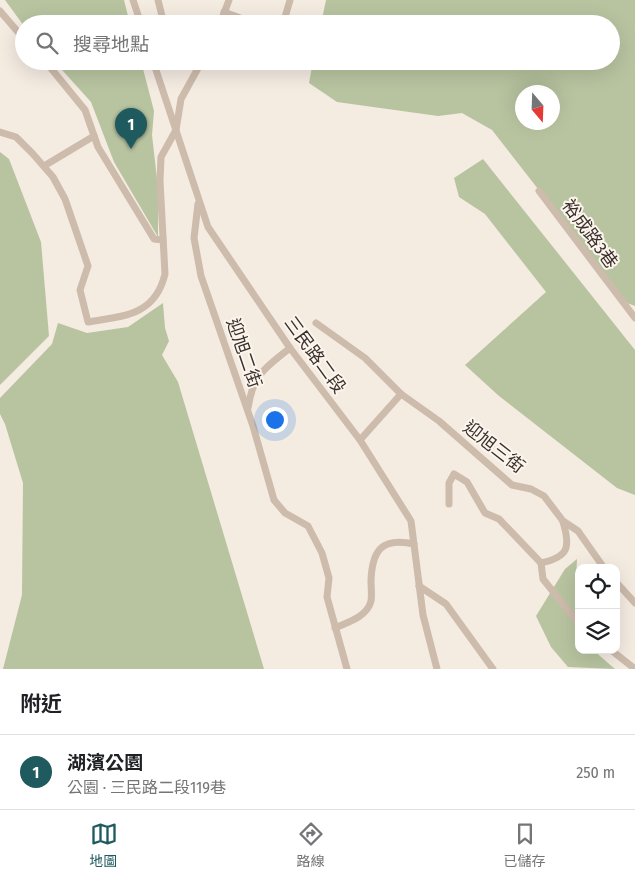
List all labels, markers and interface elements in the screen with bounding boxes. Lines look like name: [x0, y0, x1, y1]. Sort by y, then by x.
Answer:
search box: [15, 15, 620, 70]
icon: search: [33, 29, 61, 57]
text: 搜尋地點: [73, 33, 149, 56]
north arrow: [515, 85, 560, 130]
pin: 1: [115, 108, 147, 149]
street label: 裕成路3巷: [558, 195, 622, 273]
street label: 三民路二段: [280, 312, 350, 398]
street label: 迎旭二街: [222, 315, 266, 391]
your location: [262, 407, 288, 433]
street label: 迎旭三街: [459, 416, 529, 478]
map controls: [575, 564, 620, 654]
button: locate: [575, 564, 620, 609]
button: layers: [575, 609, 620, 654]
text: 附近: [20, 691, 62, 717]
text: 湖濱公園: [67, 751, 143, 774]
text: 1: [33, 763, 39, 782]
text: 250 m: [576, 763, 615, 782]
text: 公園 · 三民路二段119巷: [67, 778, 226, 797]
tab: 地圖: [90, 820, 118, 870]
tab: 路線: [297, 820, 325, 870]
tab: 已儲存: [504, 820, 546, 870]

